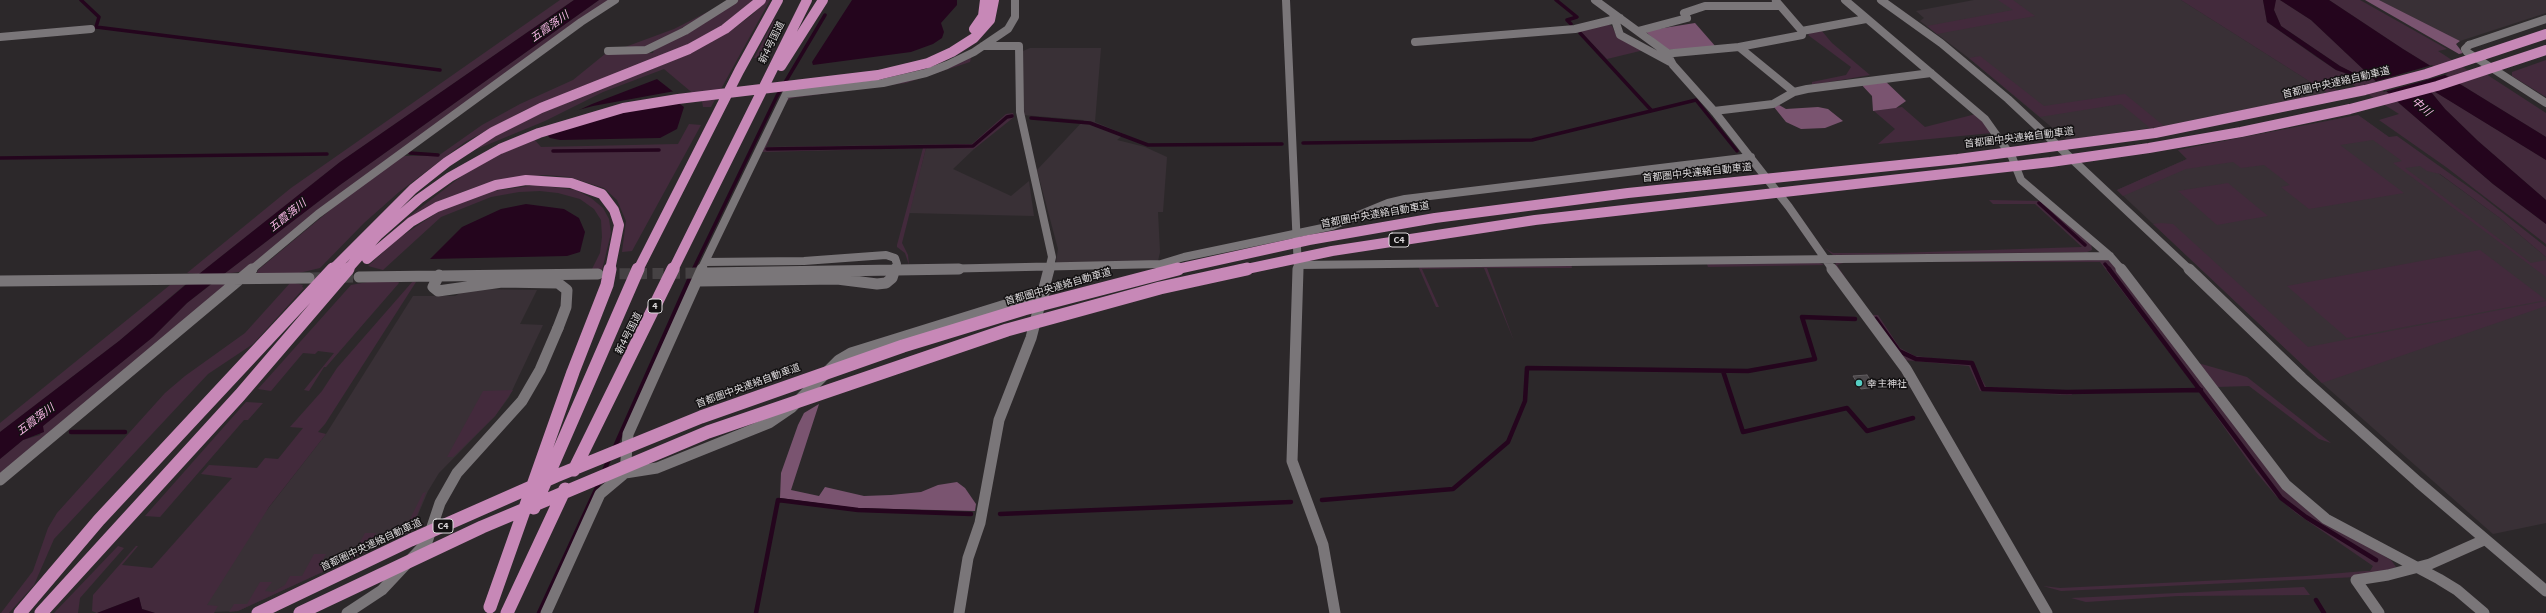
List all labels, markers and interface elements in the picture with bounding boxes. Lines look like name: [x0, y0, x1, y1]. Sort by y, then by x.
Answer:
water label: 五霞落川: [527, 8, 571, 44]
street label: 新4号国道: [756, 19, 786, 65]
street label: 首都圏中央連絡自動車道: [2281, 64, 2391, 100]
water label: 中川: [2409, 94, 2435, 118]
street label: 首都圏中央連絡自動車道: [1964, 124, 2074, 150]
street label: 首都圏中央連絡自動車道: [1642, 160, 1752, 184]
water label: 五霞落川: [266, 196, 308, 234]
street label: 首都圏中央連絡自動車道: [1320, 199, 1430, 229]
road number: C4: [1389, 233, 1409, 247]
street label: 首都圏中央連絡自動車道: [1003, 265, 1113, 307]
road number: 4: [648, 299, 662, 313]
street label: 新4号国道: [612, 310, 644, 356]
street label: 首都圏中央連絡自動車道: [694, 361, 802, 409]
place label: 幸主神社: [1867, 377, 1907, 389]
marker: 幸主神社: [1854, 378, 1864, 388]
water label: 五霞落川: [13, 400, 57, 438]
street label: 首都圏中央連絡自動車道: [319, 515, 423, 573]
road number: C4: [433, 519, 453, 533]

